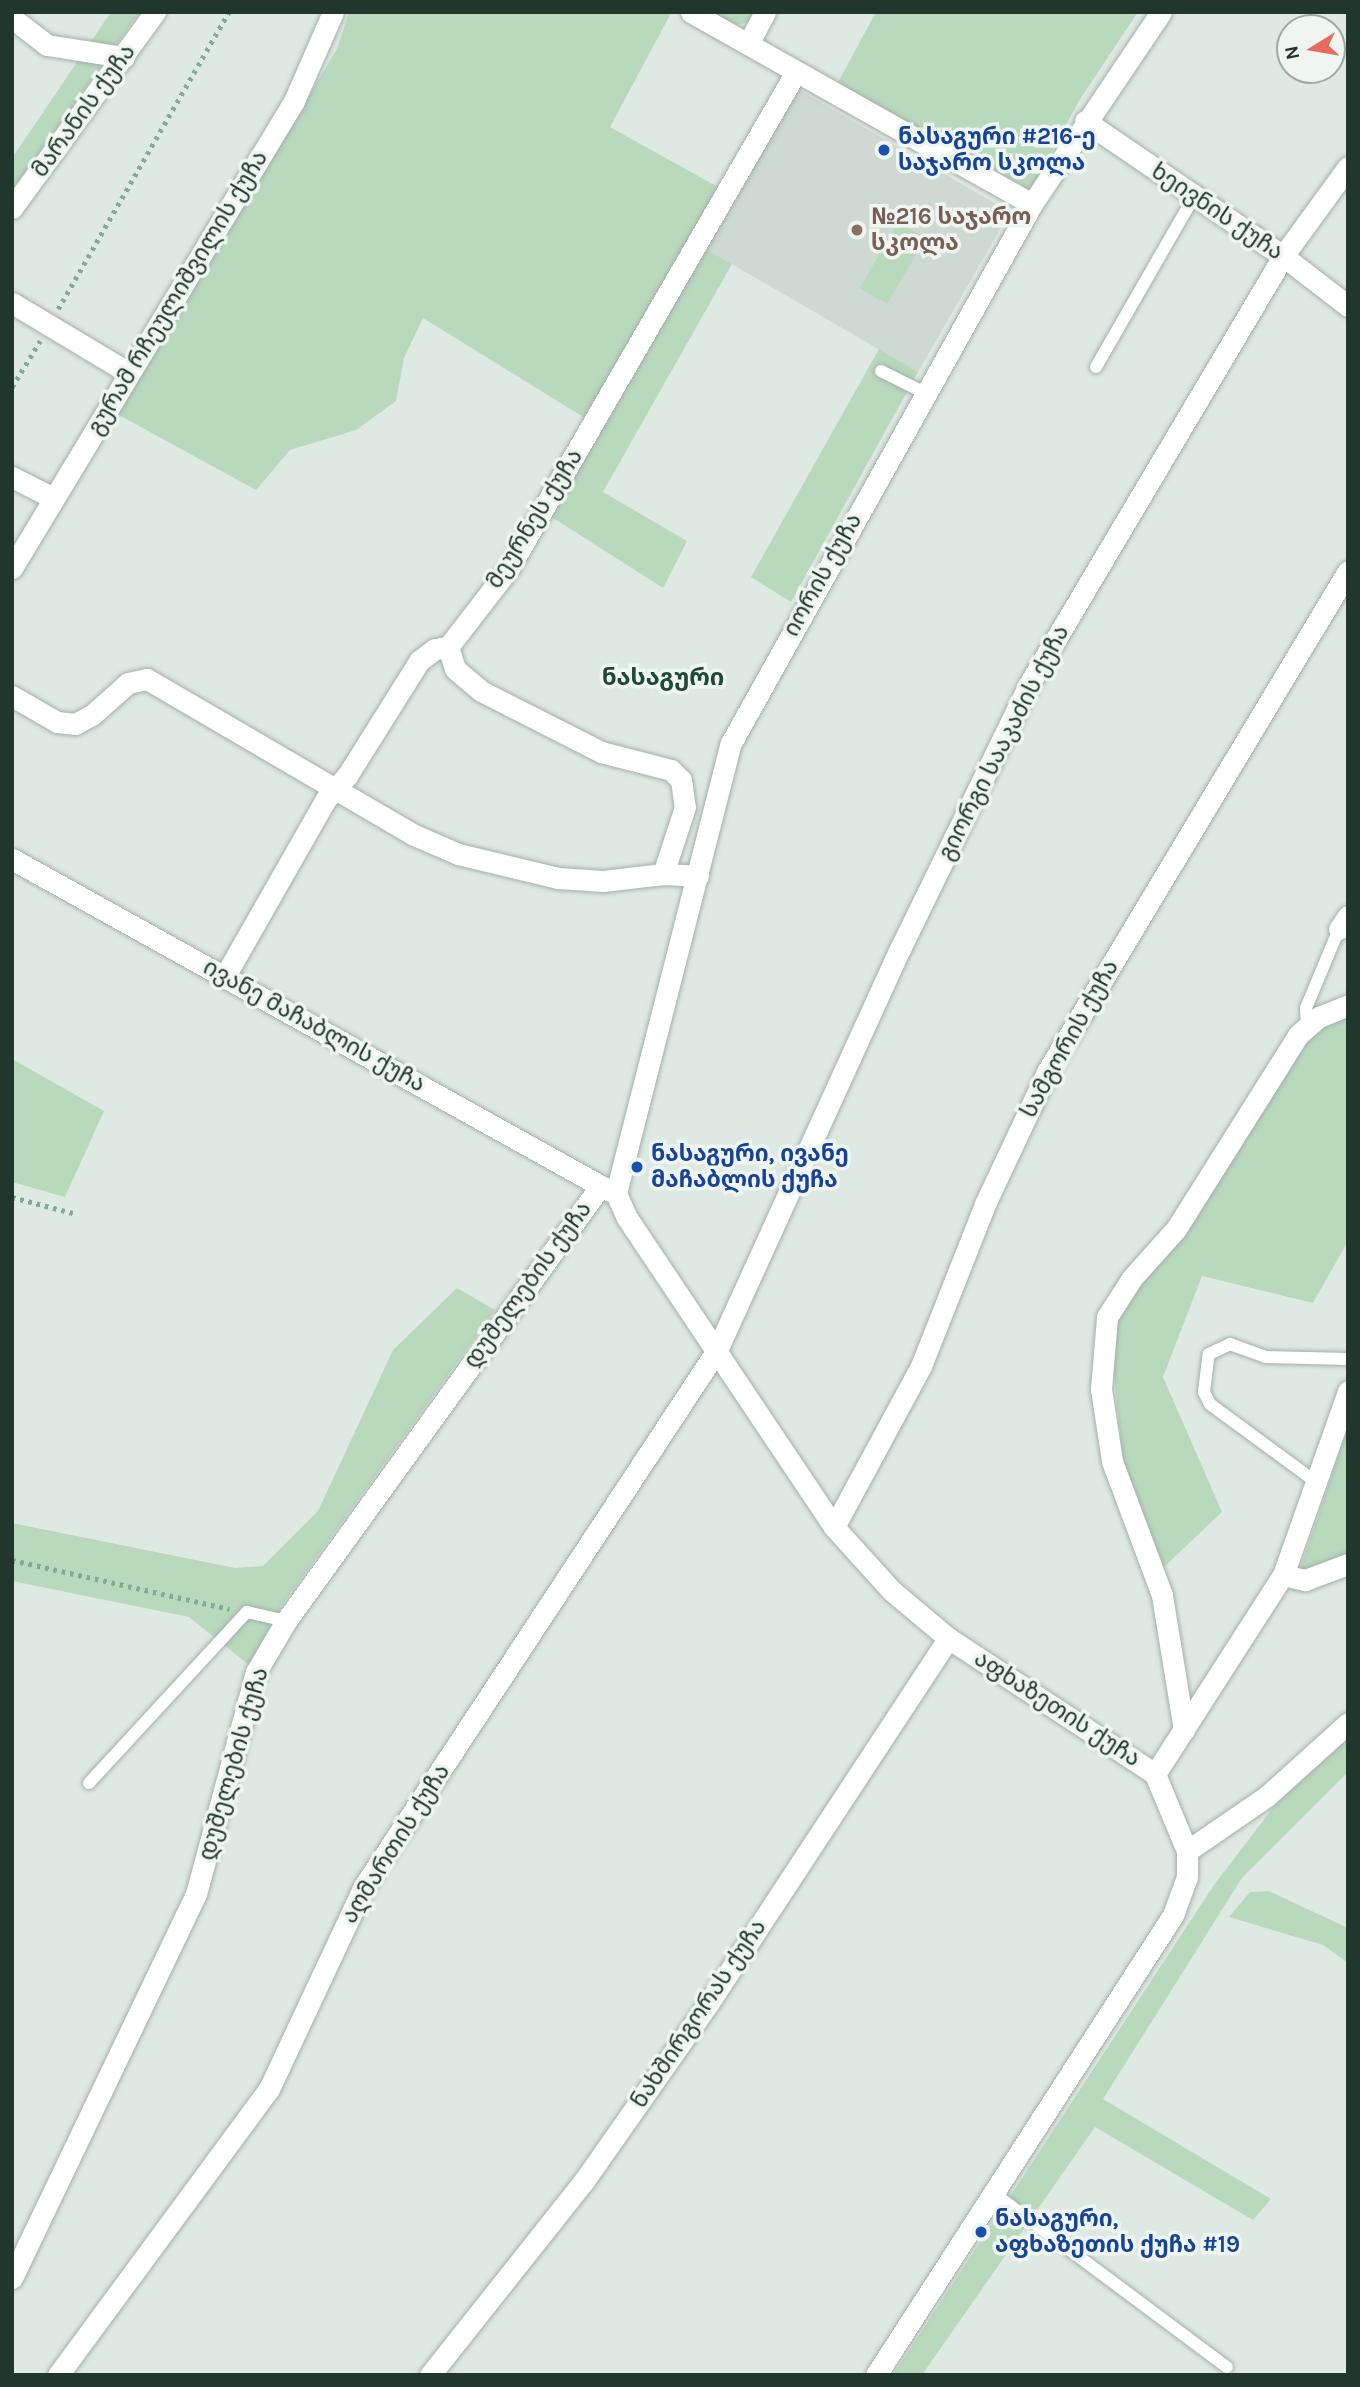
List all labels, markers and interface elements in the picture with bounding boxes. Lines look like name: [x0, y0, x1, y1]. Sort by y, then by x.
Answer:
north arrow: [1276, 14, 1346, 84]
street label: მარანის ქუჩა: [26, 39, 142, 183]
text: N: [1280, 44, 1304, 61]
place label: ნასაგური #216-ე საჯარო სკოლა: [898, 123, 1096, 177]
marker: ნასაგური #216-ე საჯარო სკოლა: [876, 142, 892, 158]
street label: გურამ რჩეულიშვილის ქუჩა: [82, 146, 274, 440]
street label: ხეივნის ქუჩა: [1146, 158, 1288, 266]
place label: №216 საჯარო სკოლა: [871, 203, 1031, 257]
marker: №216 საჯარო სკოლა: [849, 222, 865, 238]
street label: მეურნეს ქუჩა: [481, 444, 589, 594]
street label: იორის ქუჩა: [778, 509, 868, 641]
street label: გიორგი სააკაძის ქუჩა: [933, 621, 1075, 865]
district label: ნასაგური: [602, 664, 724, 692]
street label: ივანე მაჩაბლის ქუჩა: [198, 953, 430, 1099]
street label: სამგორის ქუჩა: [1015, 955, 1125, 1123]
place label: ნასაგური, ივანე მაჩაბლის ქუჩა: [651, 1140, 849, 1194]
marker: ნასაგური, ივანე მაჩაბლის ქუჩა: [629, 1159, 645, 1175]
street label: დუშელების ქუჩა: [458, 1196, 598, 1374]
street label: აფხაზეთის ქუჩა: [969, 1645, 1145, 1773]
street label: დუშელების ქუჩა: [193, 1664, 275, 1864]
street label: აღმართის ქუჩა: [336, 1759, 456, 1929]
street label: ნახშირგორას ქუჩა: [626, 1914, 772, 2114]
place label: ნასაგური, აფხაზეთის ქუჩა #19: [995, 2205, 1240, 2259]
marker: ნასაგური, აფხაზეთის ქუჩა #19: [973, 2224, 989, 2240]

